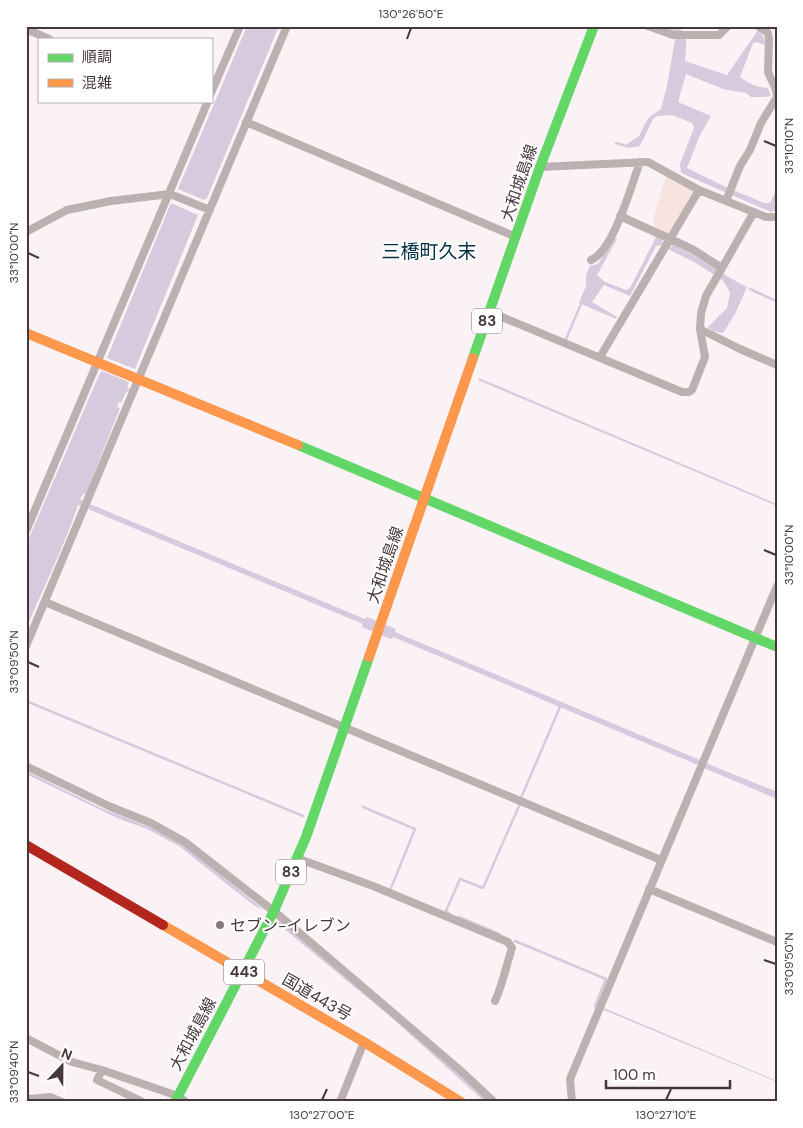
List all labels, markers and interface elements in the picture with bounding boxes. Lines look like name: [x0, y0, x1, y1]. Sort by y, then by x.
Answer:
text: 130°26'50"E: [379, 6, 444, 22]
legend: [38, 38, 212, 102]
text: 順調: [82, 47, 112, 67]
text: 混雑: [82, 73, 112, 93]
text: 33°10'10"N: [781, 118, 797, 174]
street label: 大和城島線: [496, 142, 542, 224]
text: 33°10'00"N: [6, 223, 22, 283]
district label: 三橋町久末: [381, 239, 477, 264]
road number: 83: [472, 308, 502, 334]
street label: 大和城島線: [362, 524, 408, 606]
text: 33°10'00"N: [781, 525, 797, 585]
text: 33°09'50"N: [6, 631, 22, 693]
road number: 83: [276, 860, 306, 884]
place label: セブン-イレブン: [230, 915, 351, 936]
marker: セブン-イレブン: [214, 919, 226, 931]
text: 33°09'50"N: [781, 933, 797, 995]
road number: 443: [224, 960, 264, 984]
street label: 国道443号: [278, 969, 356, 1025]
street label: 大和城島線: [165, 994, 221, 1074]
north arrow: [38, 1040, 88, 1090]
text: 33°09'40"N: [6, 1041, 22, 1103]
text: N: [59, 1044, 75, 1064]
scale bar: [606, 1058, 729, 1090]
text: 100 m: [613, 1065, 656, 1085]
text: 130°27'00"E: [289, 1107, 355, 1123]
text: 130°27'10"E: [636, 1107, 697, 1123]

